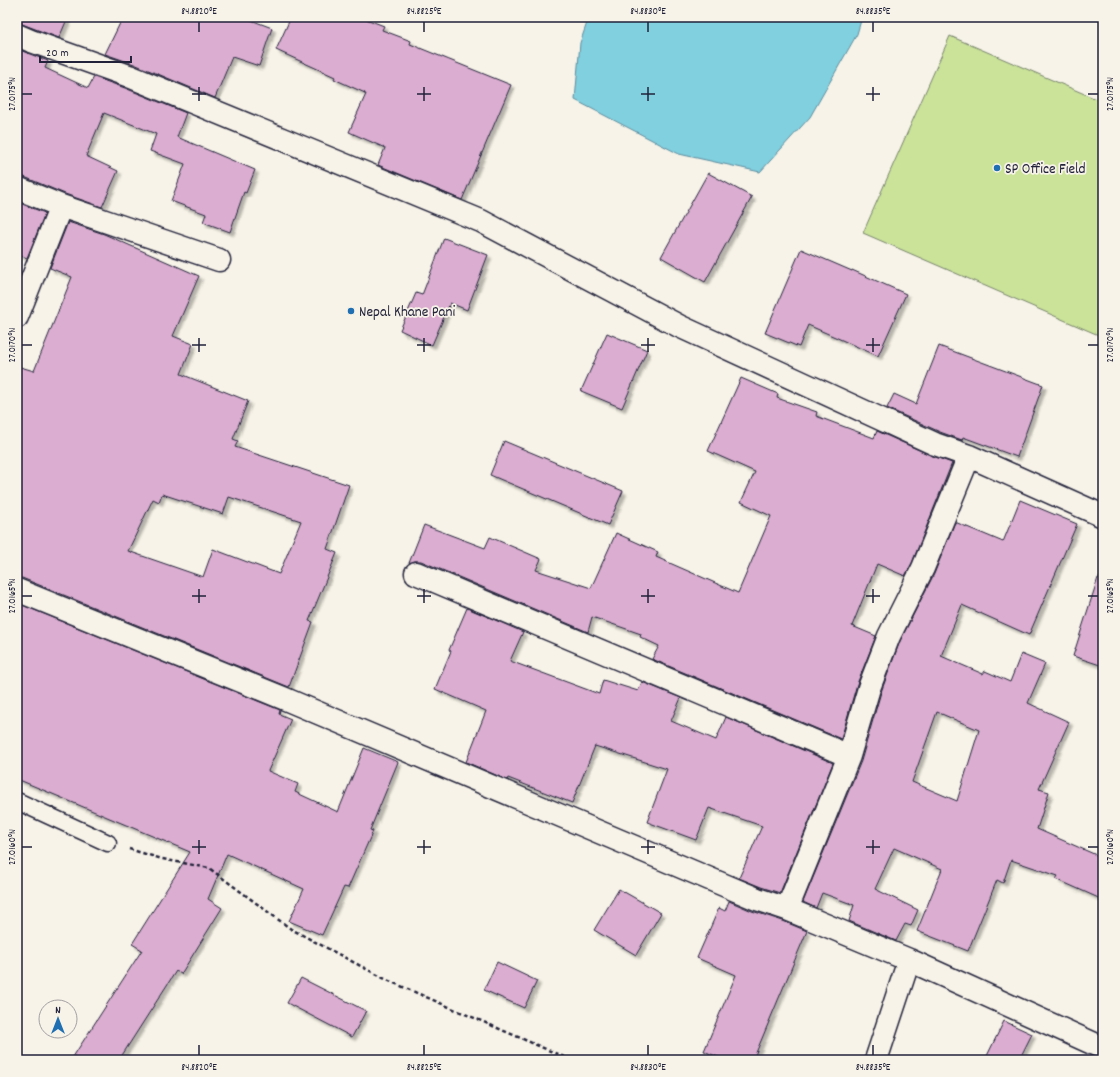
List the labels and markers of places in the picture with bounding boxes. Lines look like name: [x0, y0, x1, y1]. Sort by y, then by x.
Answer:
place label: SP Office Field: [1005, 159, 1086, 181]
marker: SP Office Field: [992, 163, 1002, 173]
place label: Nepal Khane Pani: [359, 302, 456, 324]
marker: Nepal Khane Pani: [346, 306, 356, 316]

